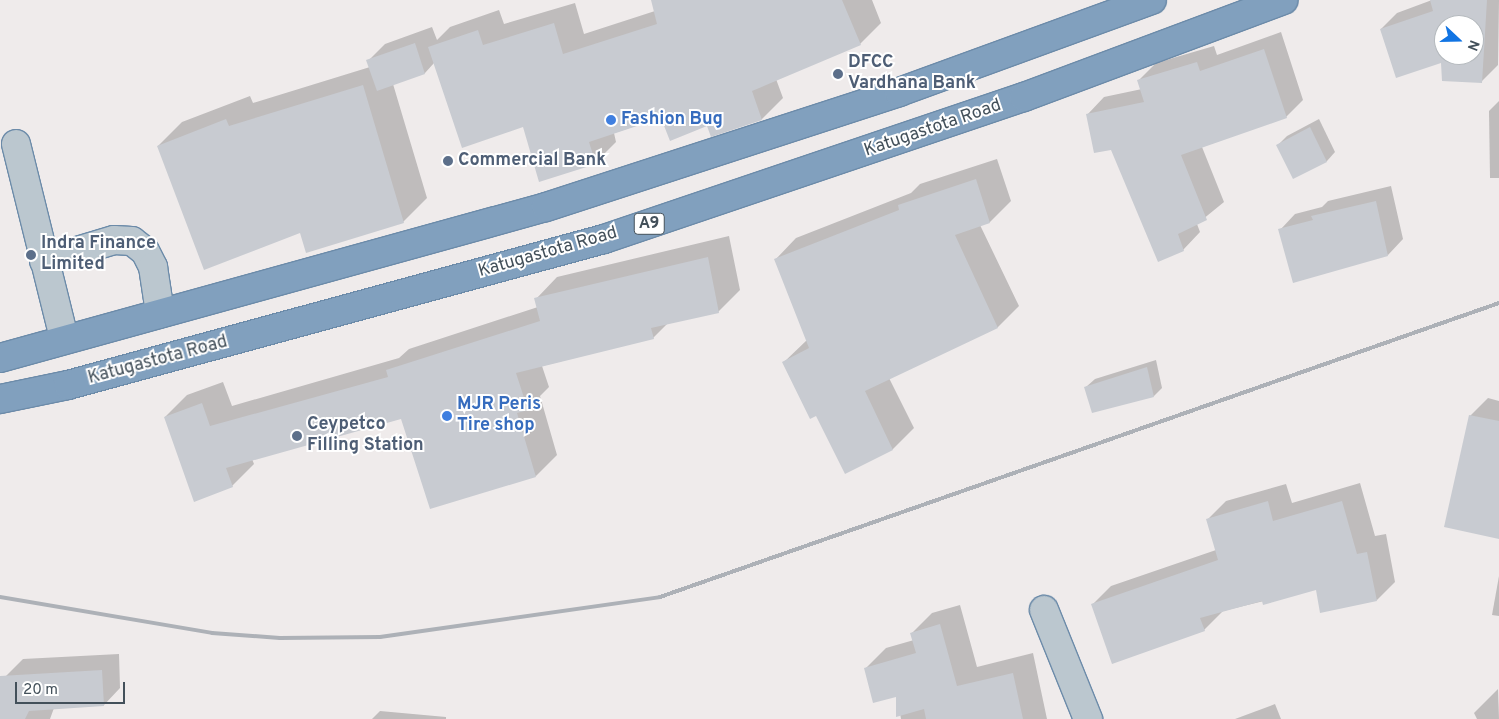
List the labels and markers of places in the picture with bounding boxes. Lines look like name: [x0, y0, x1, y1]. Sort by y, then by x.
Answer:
place label: DFCC Vardhana Bank: [848, 53, 976, 96]
marker: DFCC Vardhana Bank: [832, 68, 844, 80]
place label: Fashion Bug: [621, 109, 723, 131]
marker: Fashion Bug: [605, 114, 617, 126]
place label: Commercial Bank: [458, 150, 606, 172]
marker: Commercial Bank: [442, 155, 454, 167]
place label: Indra Finance Limited: [41, 234, 156, 276]
marker: Indra Finance Limited: [25, 249, 37, 261]
place label: MJR Peris Tire shop: [457, 395, 541, 438]
marker: MJR Peris Tire shop: [441, 410, 453, 422]
place label: Ceypetco Filling Station: [307, 415, 424, 458]
marker: Ceypetco Filling Station: [291, 430, 303, 442]

